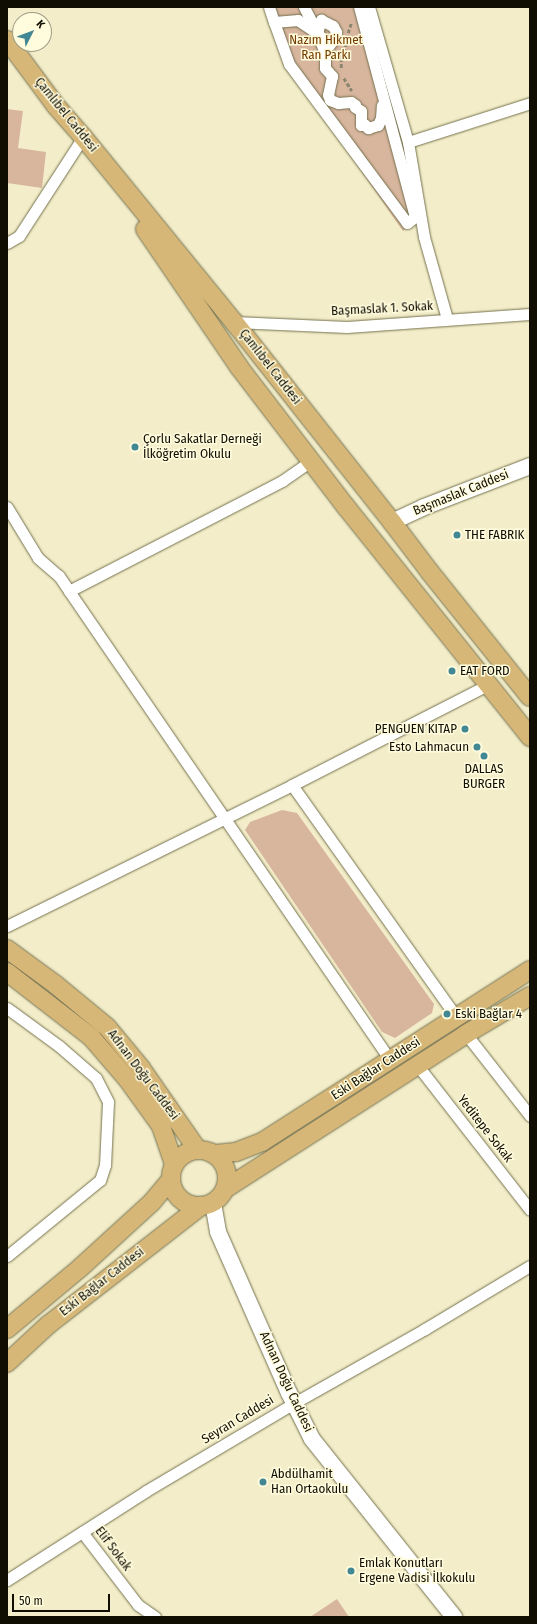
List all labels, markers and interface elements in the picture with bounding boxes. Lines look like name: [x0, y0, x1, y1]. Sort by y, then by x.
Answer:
north arrow: [12, 12, 52, 52]
text: K: [34, 18, 48, 31]
park label: Nazım Hikmet Ran Parkı: [289, 33, 363, 64]
street label: Çamlıbel Caddesi: [31, 75, 101, 155]
street label: Başmaslak 1. Sokak: [331, 299, 433, 319]
street label: Çamlıbel Caddesi: [236, 326, 304, 408]
place label: Çorlu Sakatlar Derneği İlköğretim Okulu: [143, 432, 262, 463]
marker: Çorlu Sakatlar Derneği İlköğretim Okulu: [130, 442, 140, 452]
street label: Başmaslak Caddesi: [411, 467, 511, 519]
place label: THE FABRIK: [465, 527, 524, 543]
marker: THE FABRIK: [452, 530, 462, 540]
place label: EAT FORD: [460, 663, 510, 679]
marker: EAT FORD: [447, 666, 457, 676]
place label: PENGUEN KITAP: [375, 721, 457, 737]
marker: PENGUEN KITAP: [460, 724, 470, 734]
place label: Esto Lahmacun: [389, 739, 469, 755]
marker: Esto Lahmacun: [472, 742, 482, 752]
marker: DALLAS BURGER: [479, 751, 489, 761]
place label: DALLAS BURGER: [463, 762, 505, 793]
place label: Eski Bağlar 4: [455, 1006, 522, 1022]
marker: Eski Bağlar 4: [442, 1009, 452, 1019]
street label: Adnan Doğu Caddesi: [104, 1027, 182, 1123]
street label: Eski Bağlar Caddesi: [329, 1034, 423, 1104]
street label: Yeditepe Sokak: [454, 1092, 516, 1166]
street label: Eski Bağlar Caddesi: [57, 1244, 147, 1320]
street label: Adnan Doğu Caddesi: [256, 1329, 316, 1435]
street label: Seyran Caddesi: [199, 1392, 277, 1448]
place label: Abdülhamit Han Ortaokulu: [271, 1467, 348, 1498]
marker: Abdülhamit Han Ortaokulu: [258, 1477, 268, 1487]
street label: Elif Sokak: [91, 1524, 135, 1574]
place label: Emlak Konutları Ergene Vadisi İlkokulu: [359, 1556, 475, 1587]
marker: Emlak Konutları Ergene Vadisi İlkokulu: [346, 1566, 356, 1576]
scale bar: [14, 1586, 112, 1612]
text: 50 m: [19, 1594, 43, 1608]

